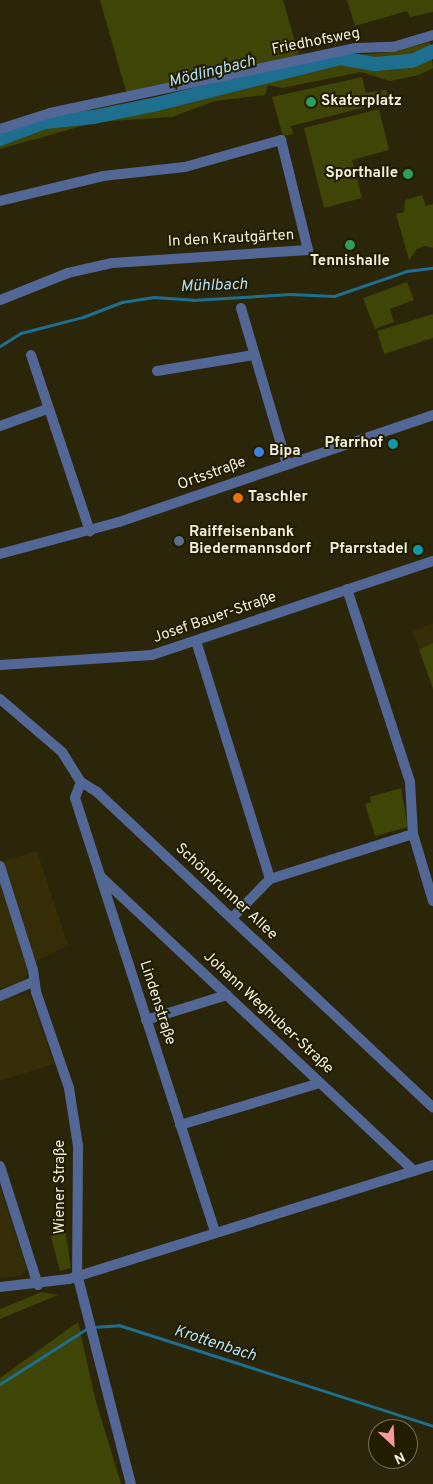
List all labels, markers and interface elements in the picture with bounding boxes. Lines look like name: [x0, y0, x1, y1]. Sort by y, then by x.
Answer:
street label: Friedhofsweg: [270, 25, 362, 59]
water label: Mödlingbach: [167, 52, 257, 92]
place label: Skaterplatz: [321, 93, 402, 111]
marker: Skaterplatz: [305, 96, 317, 108]
place label: Sporthalle: [325, 165, 398, 183]
marker: Sporthalle: [402, 168, 414, 180]
street label: In den Krautgärten: [167, 227, 295, 251]
marker: Tennishalle: [344, 239, 356, 251]
place label: Tennishalle: [310, 253, 390, 271]
water label: Mühlbach: [180, 275, 248, 297]
place label: Pfarrhof: [324, 435, 383, 453]
marker: Pfarrhof: [387, 438, 399, 450]
place label: Bipa: [269, 443, 301, 461]
marker: Bipa: [253, 446, 265, 458]
street label: Ortsstraße: [175, 453, 249, 495]
place label: Taschler: [248, 489, 308, 507]
marker: Taschler: [232, 492, 244, 504]
place label: Raiffeisenbank Biedermannsdorf: [189, 523, 311, 558]
marker: Raiffeisenbank Biedermannsdorf: [173, 535, 185, 547]
place label: Pfarrstadel: [330, 541, 408, 559]
marker: Pfarrstadel: [412, 544, 424, 556]
street label: Josef Bauer-Straße: [151, 588, 279, 648]
street label: Schönbrunner Allee: [171, 840, 281, 944]
street label: Johann Weghuber-Straße: [199, 948, 337, 1078]
street label: Lindenstraße: [135, 959, 179, 1047]
street label: Wiener Straße: [52, 1140, 70, 1234]
water label: Krottenbach: [171, 1322, 259, 1366]
north arrow: [368, 1419, 418, 1469]
text: N: [391, 1447, 407, 1467]

